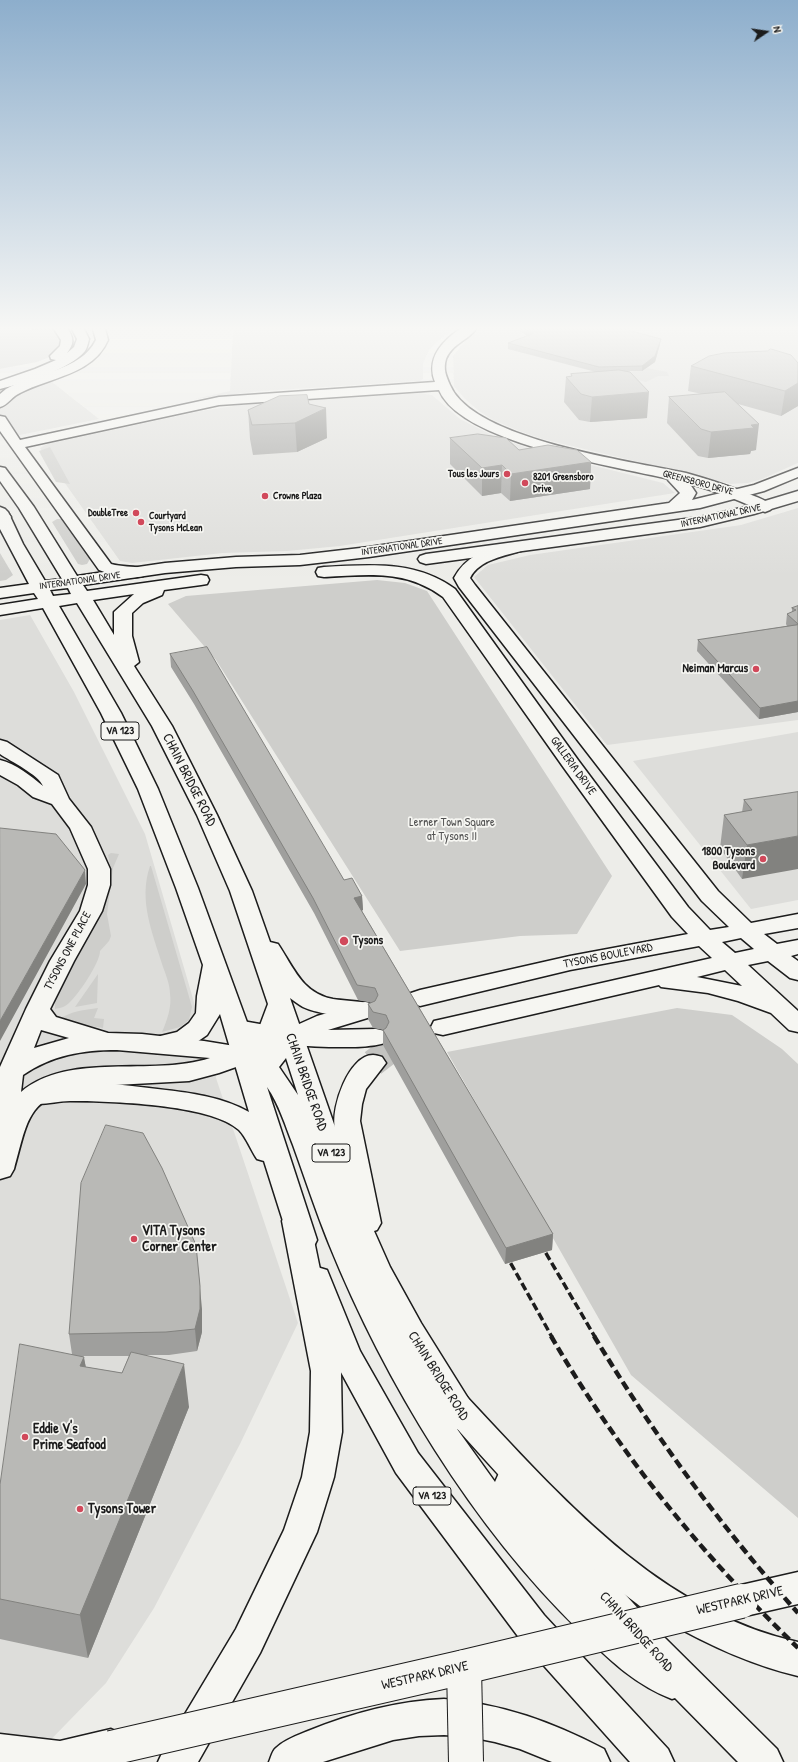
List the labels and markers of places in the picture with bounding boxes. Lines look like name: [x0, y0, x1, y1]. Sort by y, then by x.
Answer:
place label: Tous les Jours: [448, 468, 499, 480]
marker: Tous les Jours: [502, 469, 512, 479]
place label: 8201 Greensboro Drive: [533, 471, 593, 494]
marker: 8201 Greensboro Drive: [520, 478, 530, 488]
place label: Crowne Plaza: [273, 490, 321, 502]
marker: Crowne Plaza: [260, 491, 270, 501]
place label: DoubleTree: [88, 507, 128, 519]
marker: DoubleTree: [131, 508, 141, 518]
place label: Courtyard Tysons McLean: [149, 510, 202, 534]
marker: Courtyard Tysons McLean: [136, 517, 146, 527]
place label: Neiman Marcus: [683, 662, 748, 676]
marker: Neiman Marcus: [751, 664, 761, 674]
place label: 1800 Tysons Boulevard: [702, 845, 755, 873]
marker: 1800 Tysons Boulevard: [758, 854, 768, 864]
place label: Tysons: [353, 934, 383, 948]
marker: Tysons: [338, 935, 350, 947]
place label: VITA Tysons Corner Center: [142, 1223, 217, 1256]
marker: VITA Tysons Corner Center: [129, 1234, 139, 1244]
place label: Eddie V's Prime Seafood: [33, 1421, 106, 1454]
marker: Eddie V's Prime Seafood: [20, 1432, 30, 1442]
place label: Tysons Tower: [88, 1501, 156, 1517]
marker: Tysons Tower: [75, 1504, 85, 1514]

